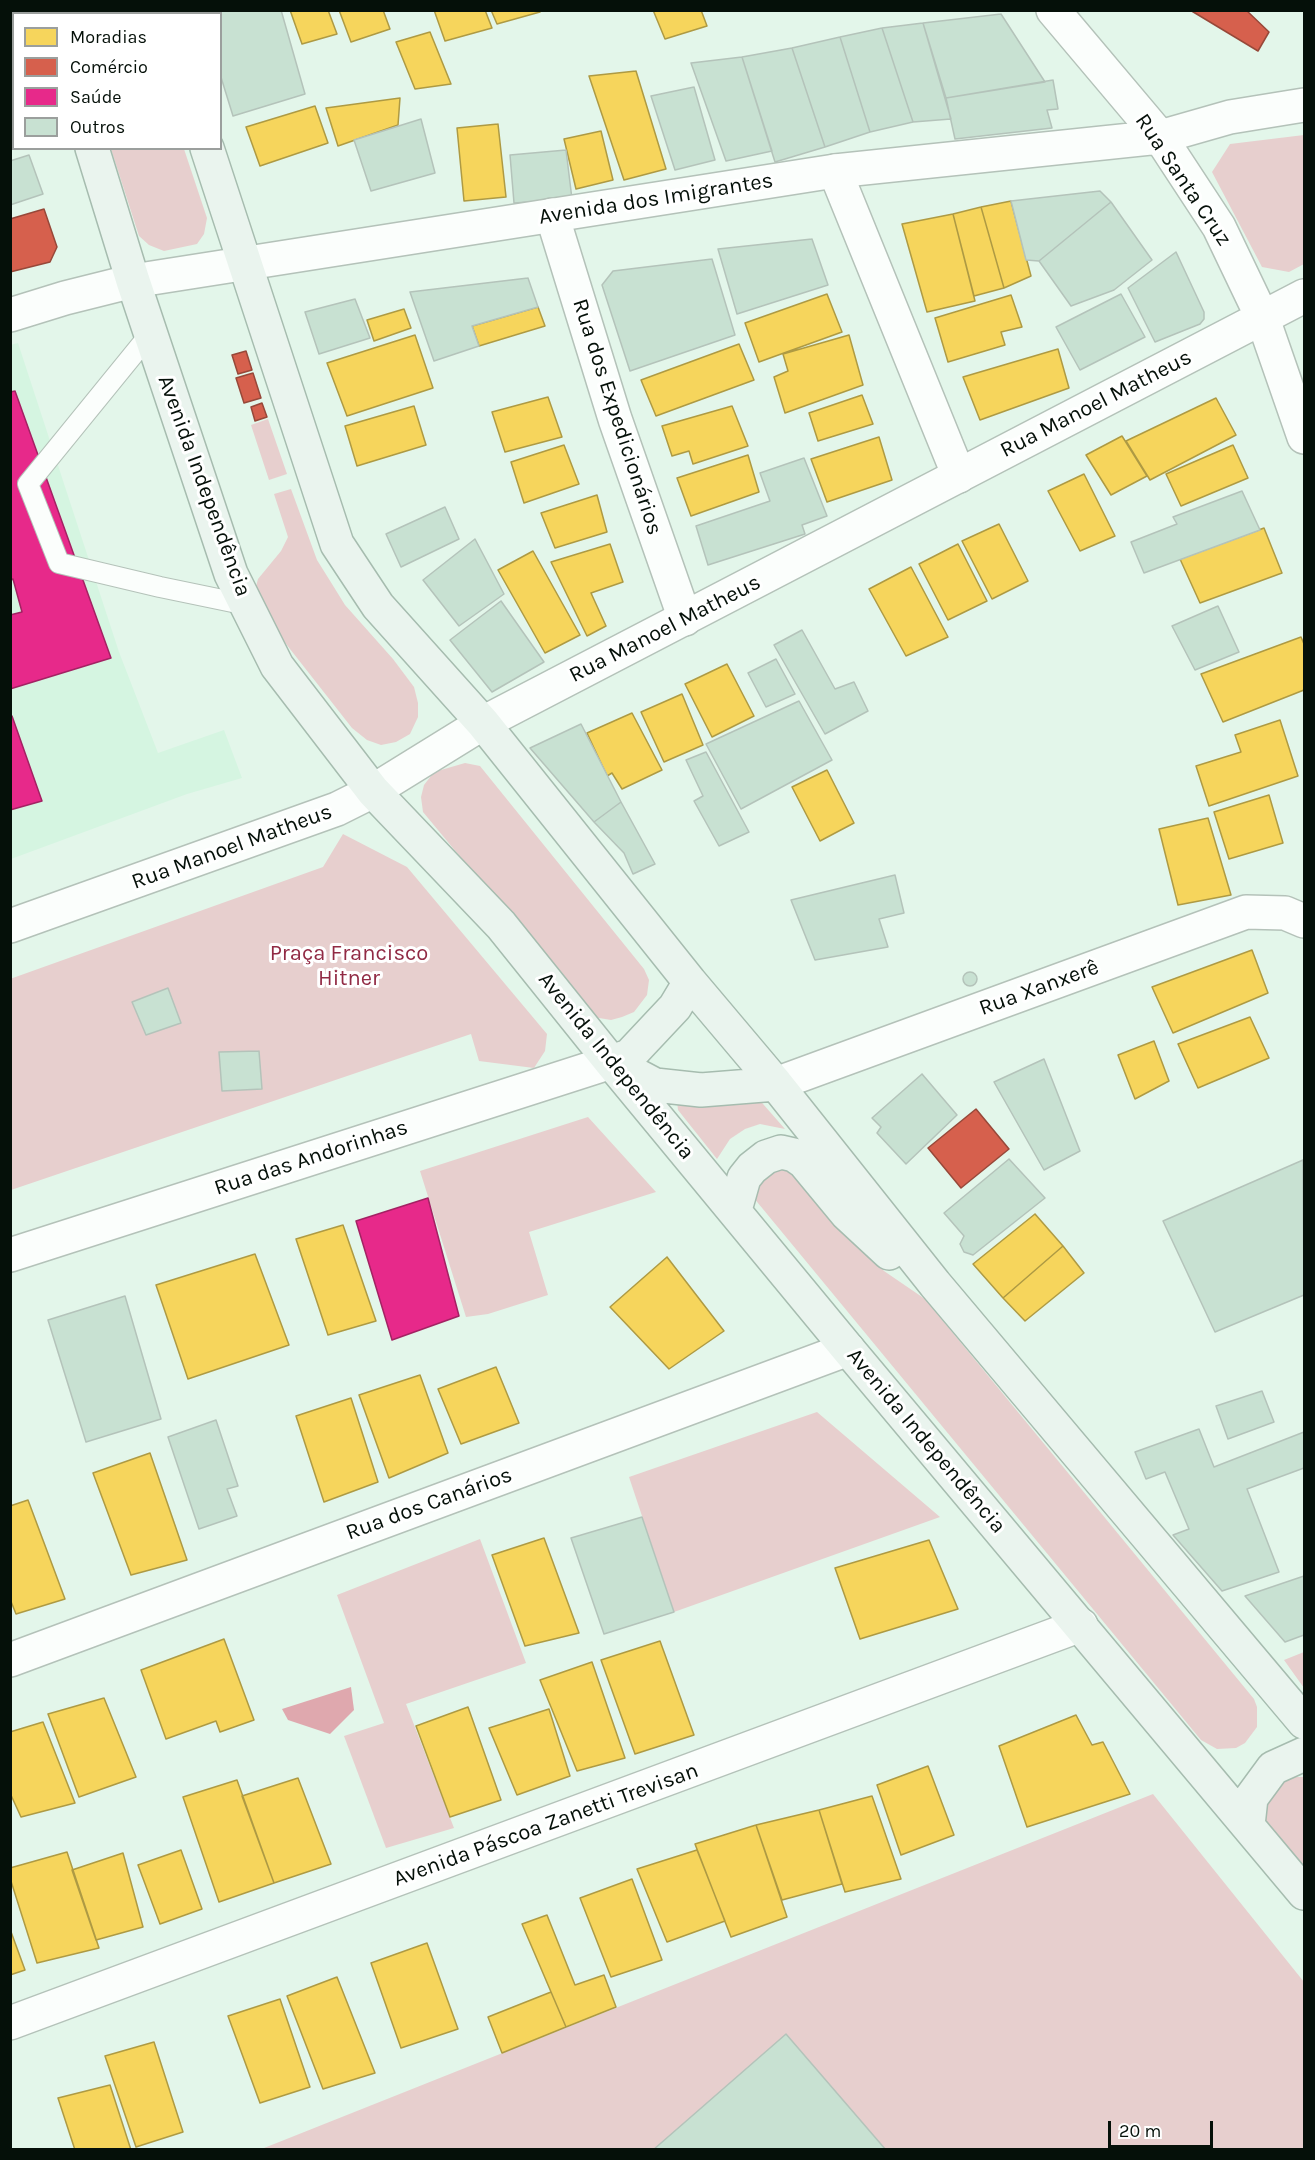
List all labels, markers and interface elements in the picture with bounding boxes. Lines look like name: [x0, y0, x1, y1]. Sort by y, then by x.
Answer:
legend: [12, 12, 222, 150]
text: Moradias: [70, 26, 147, 48]
text: Comércio: [70, 56, 148, 78]
text: Saúde: [70, 86, 122, 108]
street label: Rua Santa Cruz: [1129, 109, 1237, 251]
text: Outros: [70, 116, 125, 138]
street label: Avenida dos Imigrantes: [537, 167, 775, 231]
street label: Rua dos Expedicionários: [566, 296, 668, 538]
street label: Rua Manoel Matheus: [996, 344, 1196, 464]
street label: Avenida Independência: [152, 372, 256, 600]
street label: Rua Manoel Matheus: [565, 569, 765, 689]
street label: Rua Manoel Matheus: [128, 798, 336, 896]
park label: Praça Francisco Hitner: [270, 941, 428, 992]
street label: Rua Xanxerê: [976, 954, 1102, 1022]
street label: Avenida Independência: [532, 967, 700, 1165]
street label: Rua das Andorinhas: [211, 1114, 411, 1202]
street label: Avenida Independência: [841, 1343, 1011, 1539]
street label: Rua dos Canários: [342, 1462, 516, 1546]
street label: Avenida Páscoa Zanetti Trevisan: [390, 1757, 702, 1893]
scale bar: [1111, 2109, 1216, 2147]
text: 20 m: [1119, 2120, 1161, 2142]

